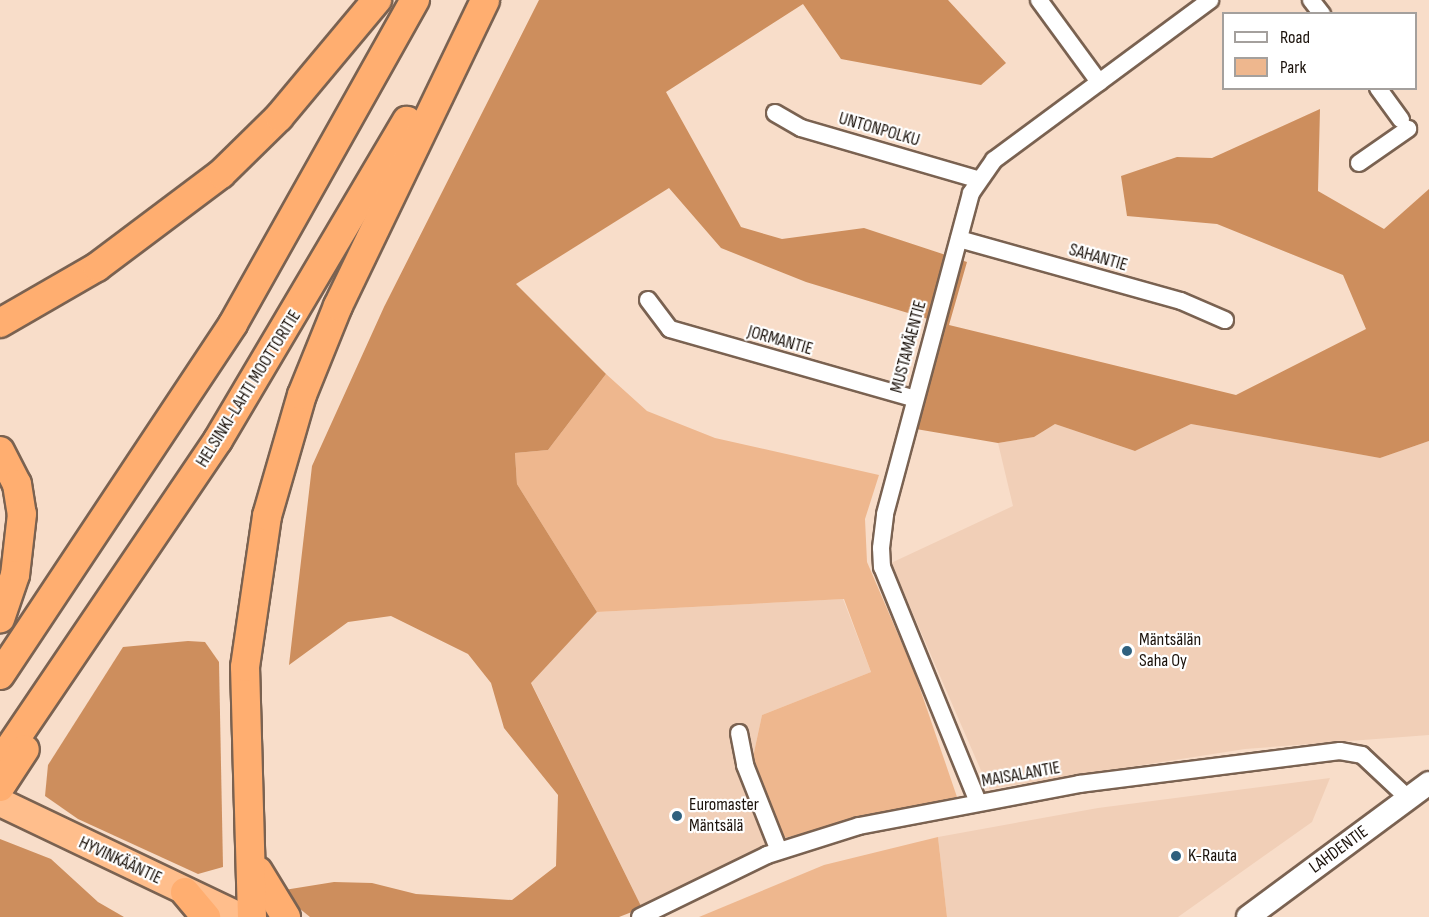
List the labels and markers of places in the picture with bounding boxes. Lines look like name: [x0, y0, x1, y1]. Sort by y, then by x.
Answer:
place label: Mäntsälän Saha Oy: [1139, 630, 1201, 672]
marker: Mäntsälän Saha Oy: [1120, 644, 1134, 658]
place label: Euromaster Mäntsälä: [689, 795, 759, 838]
marker: Euromaster Mäntsälä: [670, 809, 684, 823]
place label: K-Rauta: [1188, 845, 1237, 867]
marker: K-Rauta: [1169, 849, 1183, 863]

